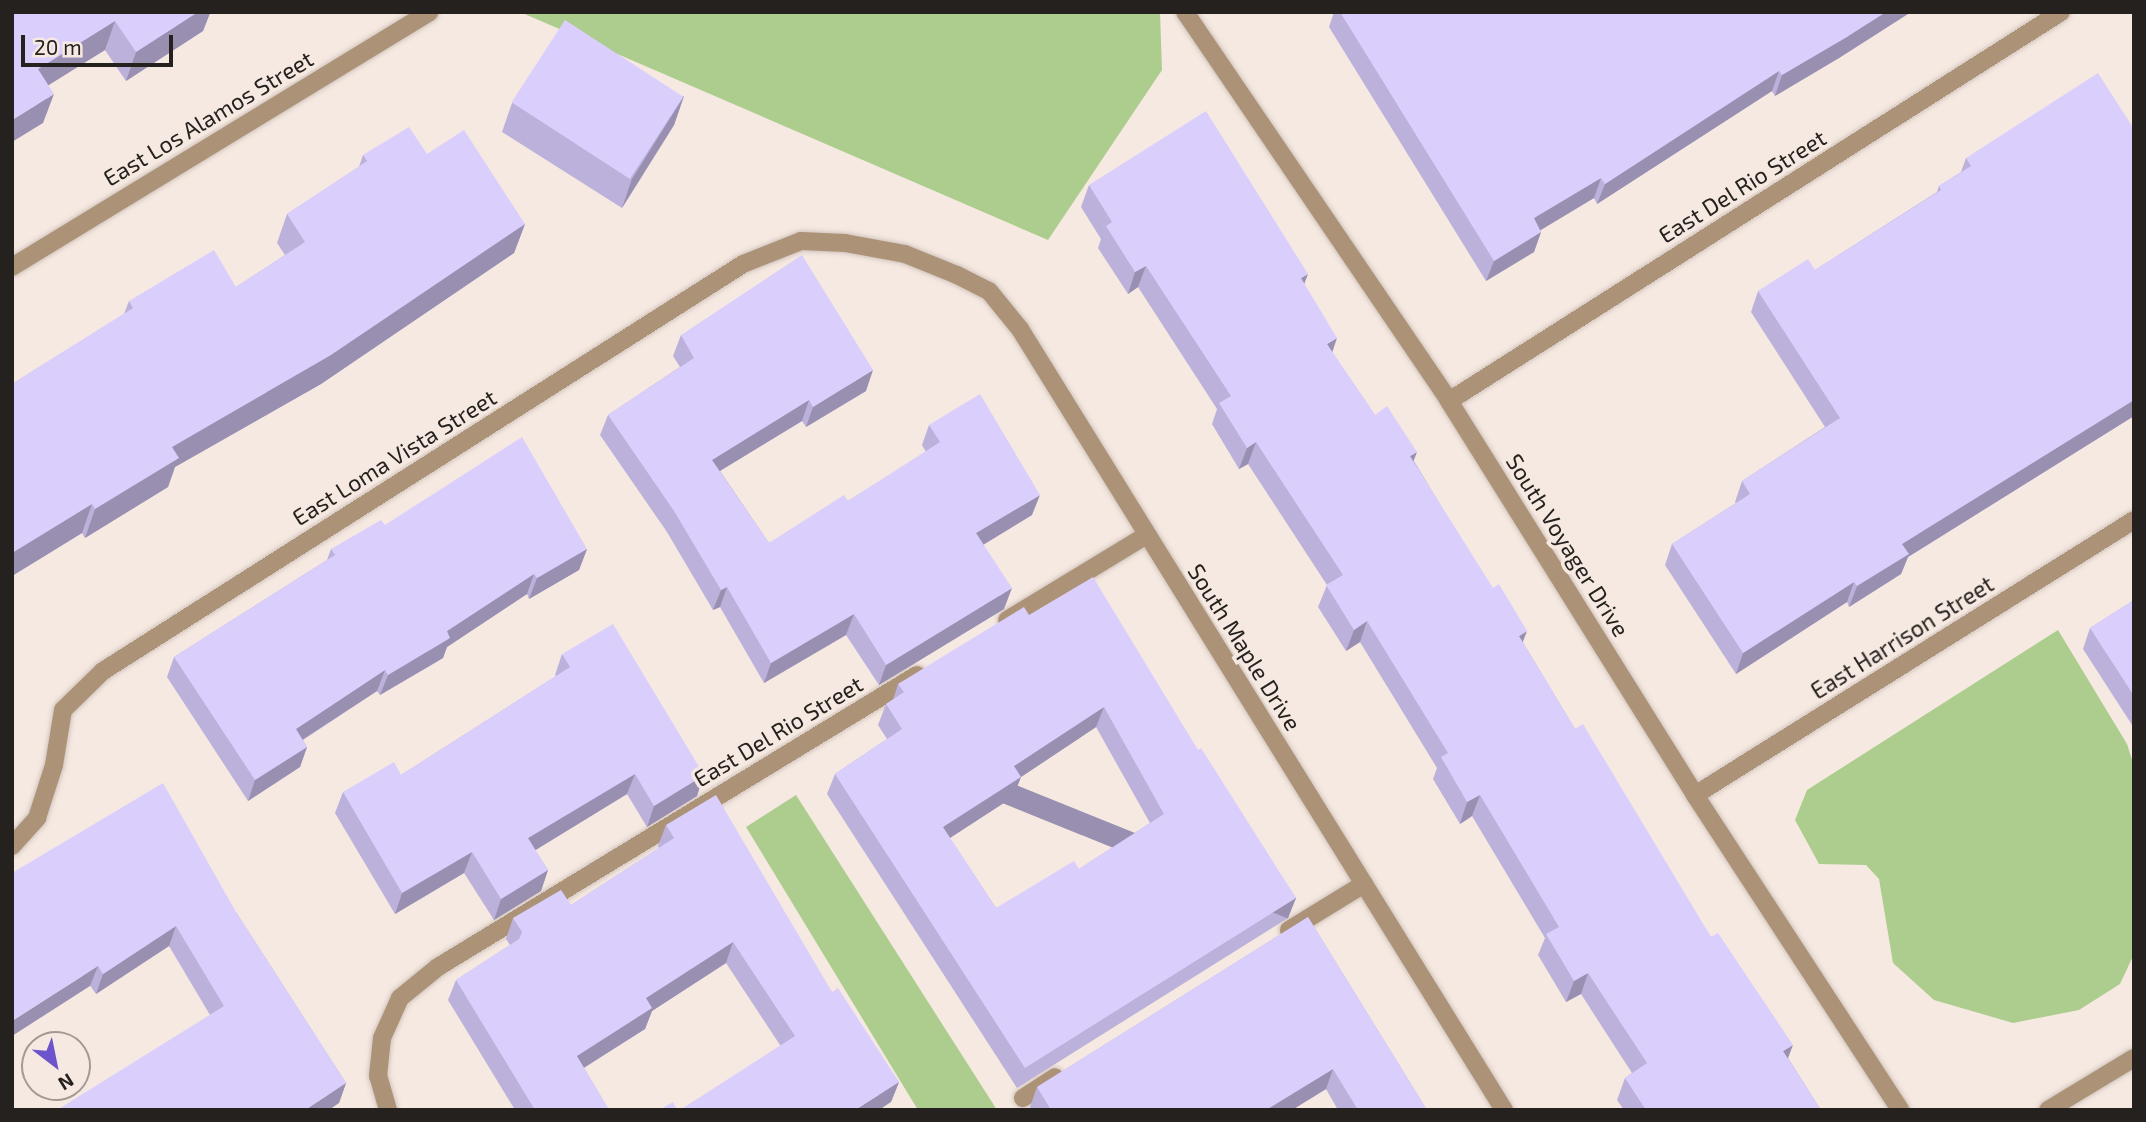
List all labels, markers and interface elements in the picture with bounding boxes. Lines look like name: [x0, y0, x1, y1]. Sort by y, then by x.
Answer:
scale bar: [24, 21, 177, 65]
text: 20 m: [34, 34, 82, 59]
street label: East Los Alamos Street: [98, 44, 318, 192]
street label: East Del Rio Street: [1653, 123, 1831, 249]
street label: East Loma Vista Street: [287, 383, 501, 531]
street label: South Voyager Drive: [1500, 448, 1636, 642]
street label: South Maple Drive: [1183, 559, 1307, 735]
street label: East Harrison Street: [1805, 570, 1999, 704]
street label: East Del Rio Street: [688, 670, 868, 792]
north arrow: [21, 1031, 91, 1101]
text: N: [54, 1069, 78, 1096]

